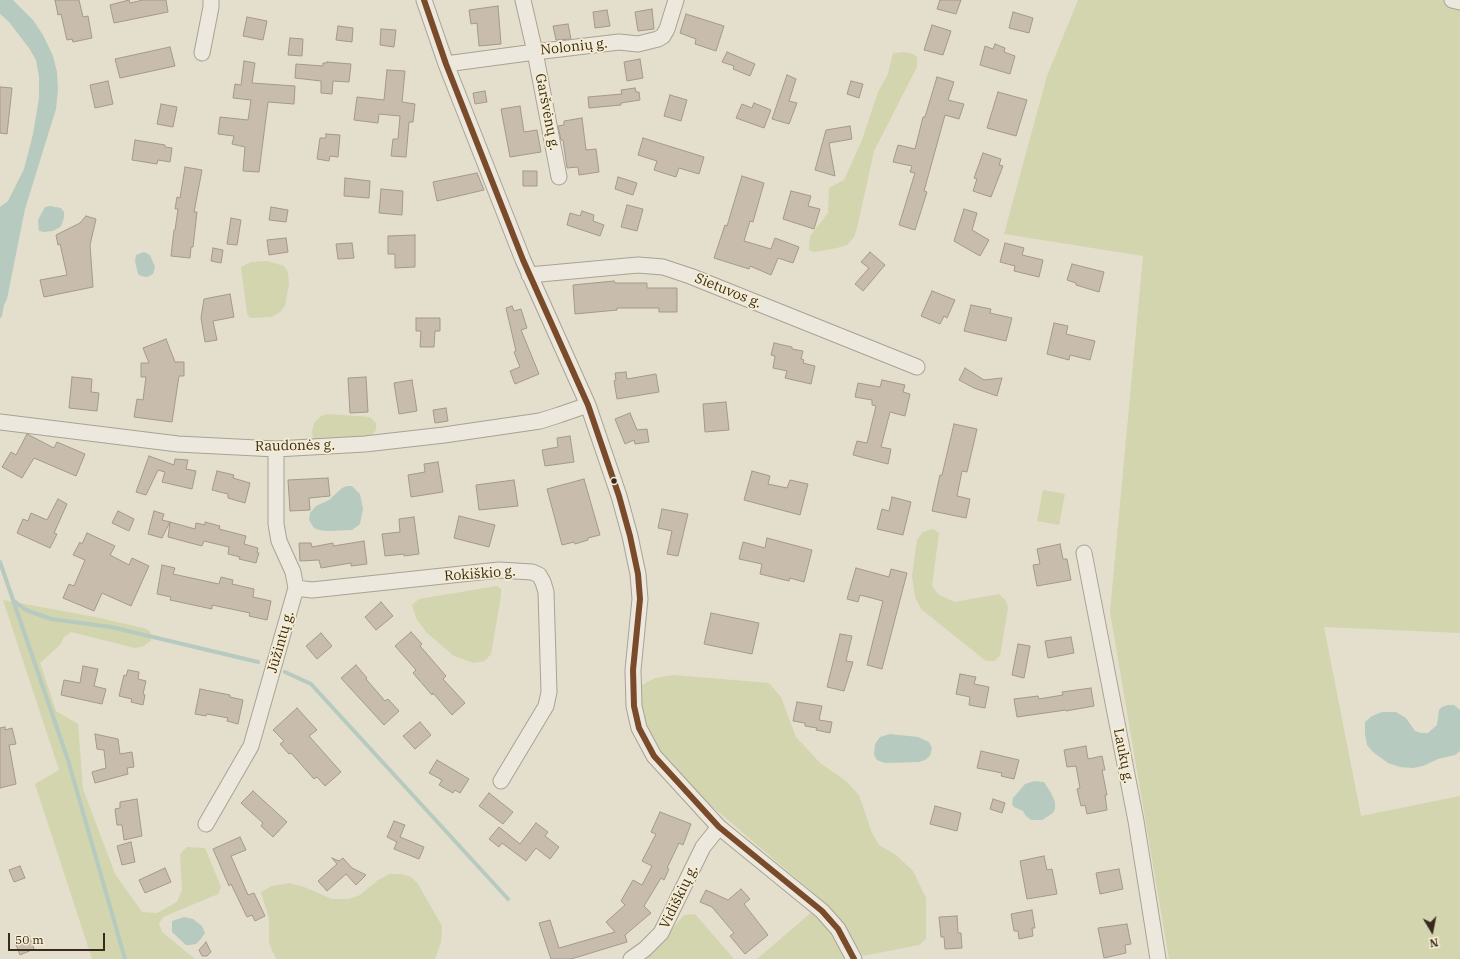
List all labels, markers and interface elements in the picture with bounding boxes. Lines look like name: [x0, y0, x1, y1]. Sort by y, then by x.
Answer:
street label: Nolonių g.: [539, 35, 609, 59]
street label: Garšvėnų g.: [531, 72, 563, 152]
street label: Sietuvos g.: [692, 270, 764, 312]
street label: Raudonės g.: [255, 437, 335, 455]
unlabelled marker: [609, 476, 619, 486]
street label: Rokiškio g.: [444, 563, 516, 585]
street label: Jūžintų g.: [264, 609, 298, 675]
street label: Laukų g.: [1109, 727, 1137, 785]
street label: Vidiškių g.: [656, 862, 702, 932]
north arrow: [1412, 911, 1452, 951]
scale bar: [10, 925, 107, 951]
text: 50 m: [15, 932, 44, 947]
text: N: [1429, 935, 1440, 950]

